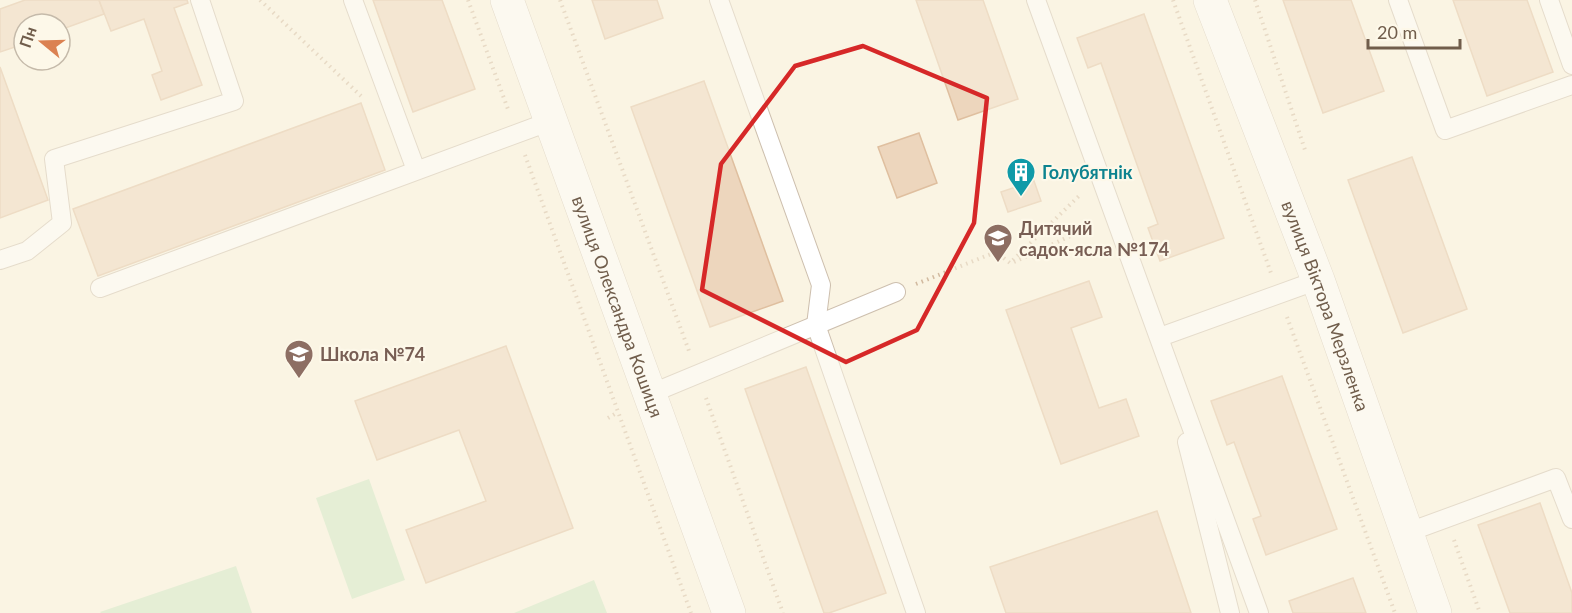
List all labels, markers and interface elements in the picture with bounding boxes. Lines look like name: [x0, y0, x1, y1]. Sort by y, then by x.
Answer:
north arrow: [12, 12, 72, 72]
scale bar: [1368, 12, 1460, 50]
text: 20 m: [1377, 21, 1417, 43]
text: Пн: [15, 24, 40, 50]
building icon: Голубятнік: [1005, 156, 1037, 198]
place label: Голубятнік: [1042, 161, 1133, 183]
street label: вулиця Олександра Кошиця: [568, 193, 668, 420]
street label: вулиця Віктора Мерзленка: [1277, 197, 1374, 414]
place label: Дитячий садок-ясла №174: [1019, 217, 1169, 260]
school or university icon: Дитячий садок-ясла №174: [982, 222, 1014, 264]
school or university icon: Школа №74: [283, 338, 315, 380]
place label: Школа №74: [320, 343, 425, 365]

